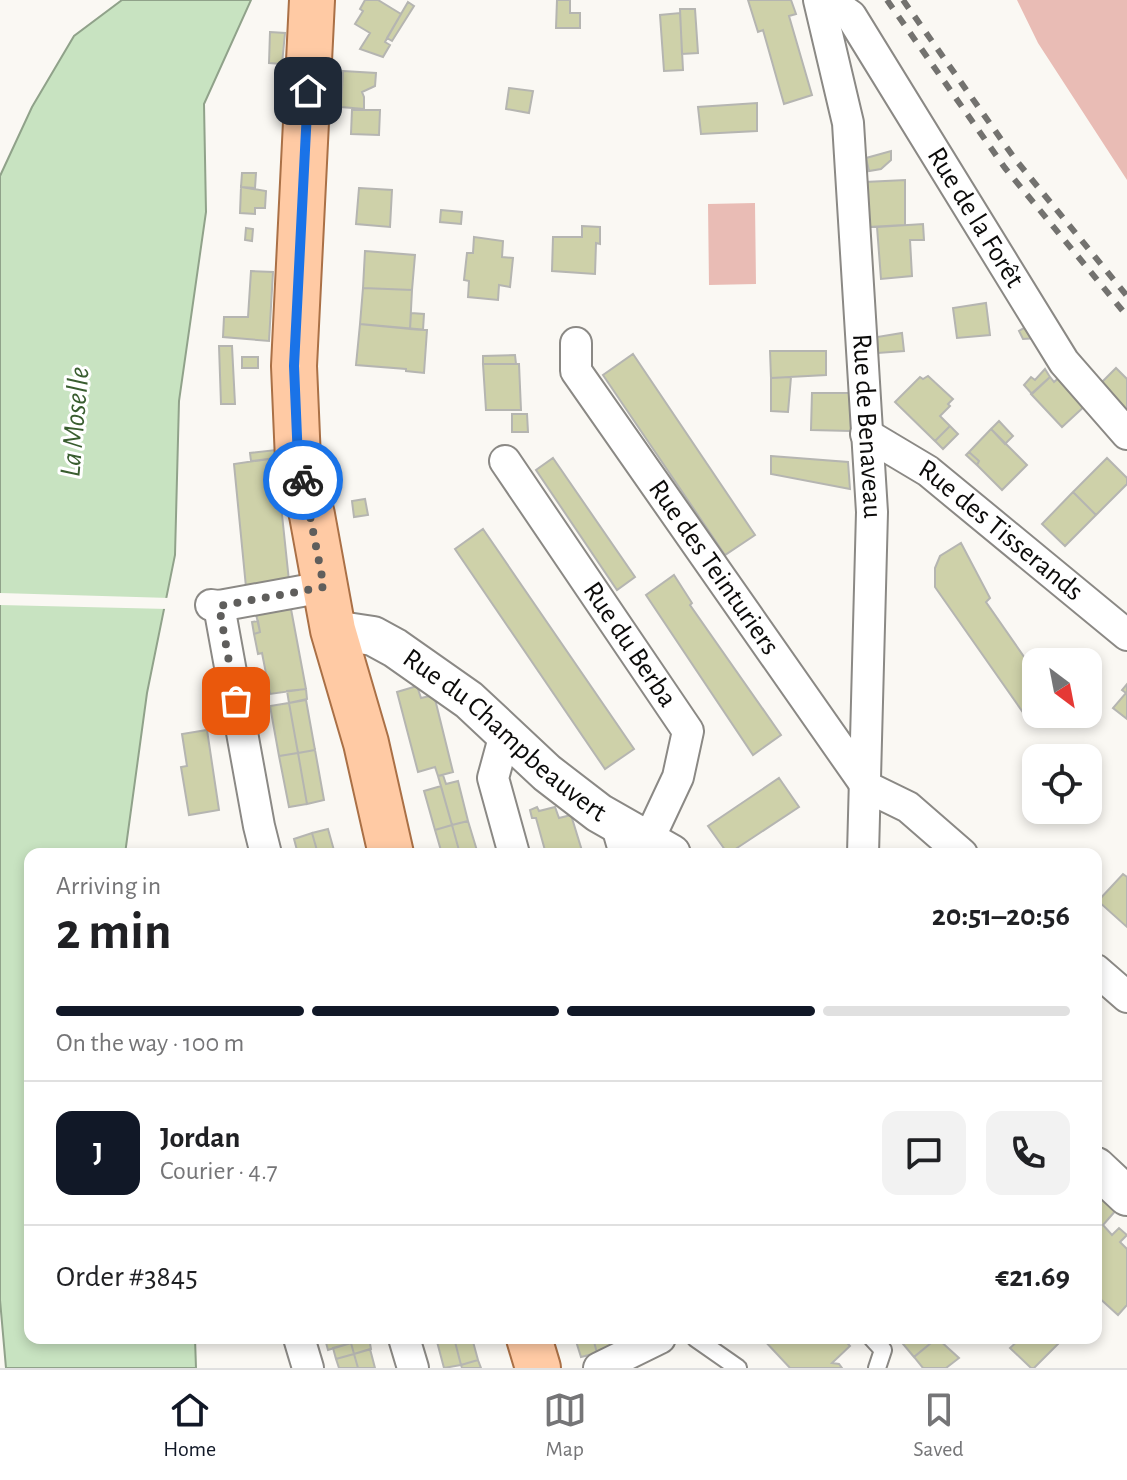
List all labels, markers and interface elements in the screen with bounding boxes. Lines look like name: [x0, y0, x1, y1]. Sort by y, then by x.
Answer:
pin: [274, 57, 342, 125]
icon: home: [286, 69, 330, 113]
street label: Rue de la Forêt: [922, 143, 1029, 293]
street label: Rue de Benaveau: [847, 333, 886, 519]
water label: La Moselle: [55, 366, 95, 478]
courier: [263, 440, 343, 520]
street label: Rue des Tisserands: [914, 455, 1088, 606]
icon: bike: [281, 458, 325, 502]
street label: Rue des Teinturiers: [643, 475, 784, 660]
street label: Rue du Berba: [577, 577, 682, 712]
street label: Rue du Champbeauvert: [397, 644, 611, 828]
north arrow: [1022, 648, 1102, 728]
map controls: [1022, 648, 1102, 824]
pin: [202, 667, 270, 735]
icon: bag: [214, 679, 258, 723]
button: locate: [1022, 744, 1102, 824]
text: Arriving in: [56, 873, 161, 899]
text: 20:51–20:56: [932, 901, 1070, 931]
text: 2 min: [56, 906, 171, 958]
text: On the way · 100 m: [56, 1030, 244, 1056]
button: chat: [882, 1111, 966, 1195]
button: phone: [986, 1111, 1070, 1195]
text: Jordan: [160, 1123, 240, 1153]
text: J: [93, 1138, 103, 1168]
text: Courier · 4.7: [160, 1158, 278, 1184]
text: Order #3845: [56, 1262, 198, 1292]
text: €21.69: [995, 1262, 1070, 1292]
tab: Home: [163, 1388, 216, 1462]
tab: Map: [543, 1388, 587, 1462]
tab: Saved: [913, 1388, 964, 1462]

